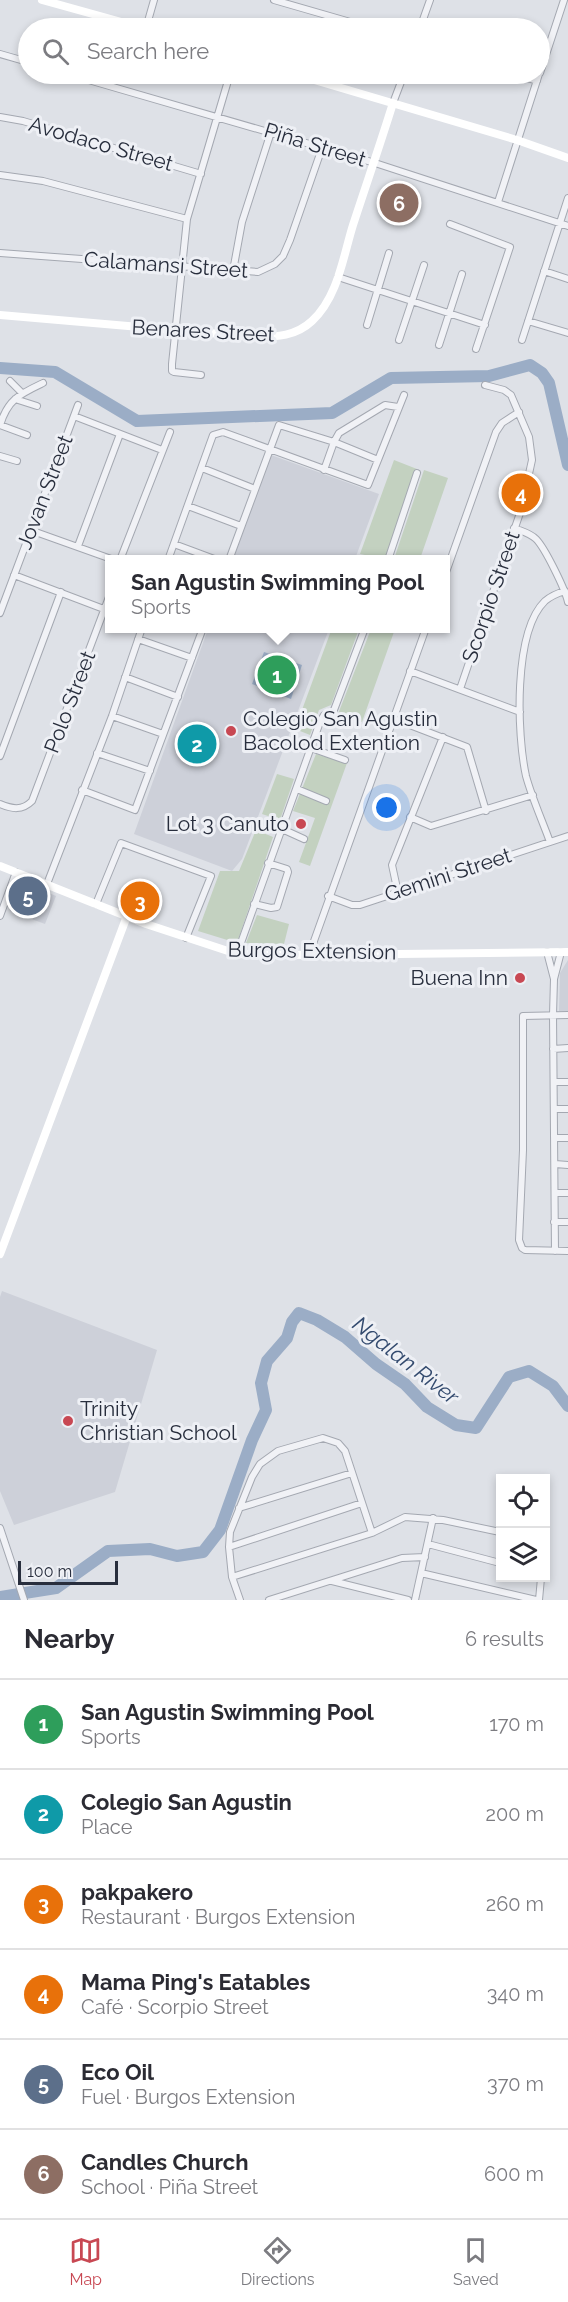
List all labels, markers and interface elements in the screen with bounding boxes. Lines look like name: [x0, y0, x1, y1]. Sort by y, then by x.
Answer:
search box: [18, 18, 550, 84]
icon: search: [39, 35, 72, 68]
text: Search here: [87, 38, 209, 64]
street label: Avodaco Street: [26, 111, 176, 176]
street label: Piña Street: [261, 117, 369, 172]
pin: 6: [380, 180, 418, 226]
street label: Calamansi Street: [83, 246, 249, 283]
street label: Benares Street: [131, 314, 275, 347]
street label: Jovan Street: [11, 431, 78, 552]
pin: 4: [502, 470, 540, 516]
street label: Scorpio Street: [456, 528, 525, 666]
popup: [105, 555, 450, 633]
text: San Agustin Swimming Pool: [131, 569, 424, 595]
text: Sports: [131, 595, 191, 619]
street label: Polo Street: [39, 647, 100, 756]
pin: 1: [258, 652, 296, 698]
place label: Colegio San Agustin Bacolod Extention: [243, 706, 438, 755]
pin: 2: [178, 722, 216, 766]
marker: Colegio San Agustin Bacolod Extention: [224, 724, 238, 738]
your location: [372, 793, 401, 822]
place label: Lot 3 Canuto: [166, 811, 289, 836]
marker: Lot 3 Canuto: [294, 817, 308, 831]
street label: Gemini Street: [381, 842, 514, 907]
pin: 5: [9, 874, 48, 918]
pin: 3: [120, 878, 160, 924]
street label: Burgos Extension: [227, 937, 397, 964]
place label: Buena Inn: [410, 965, 508, 990]
marker: Buena Inn: [513, 971, 527, 985]
water label: Ngalan River: [348, 1311, 465, 1410]
place label: Trinity Christian School: [80, 1396, 237, 1445]
marker: Trinity Christian School: [61, 1414, 75, 1428]
map controls: [496, 1474, 550, 1582]
button: locate: [496, 1474, 550, 1528]
button: layers: [496, 1528, 550, 1582]
scale bar: [18, 1558, 118, 1586]
text: 100 m: [27, 1562, 72, 1581]
text: Nearby: [24, 1624, 114, 1654]
text: 6 results: [465, 1627, 544, 1651]
text: San Agustin Swimming Pool: [81, 1699, 374, 1725]
text: 1: [39, 1712, 48, 1736]
text: 170 m: [489, 1712, 544, 1736]
text: Sports: [81, 1725, 141, 1749]
text: Colegio San Agustin: [81, 1789, 292, 1815]
text: 2: [38, 1802, 49, 1826]
text: 200 m: [486, 1802, 544, 1826]
text: Place: [81, 1815, 132, 1839]
text: pakpakero: [81, 1879, 193, 1905]
text: 3: [38, 1892, 49, 1916]
text: 260 m: [486, 1892, 544, 1916]
text: Restaurant · Burgos Extension: [81, 1905, 355, 1929]
text: Mama Ping's Eatables: [81, 1969, 310, 1995]
text: 4: [38, 1982, 49, 2006]
text: 340 m: [487, 1982, 544, 2006]
text: Café · Scorpio Street: [81, 1995, 269, 2019]
text: Eco Oil: [81, 2059, 154, 2085]
text: 5: [38, 2072, 49, 2096]
text: 370 m: [487, 2072, 544, 2096]
text: Fuel · Burgos Extension: [81, 2085, 295, 2109]
text: Candles Church: [81, 2149, 249, 2175]
text: 6: [37, 2162, 50, 2186]
text: 600 m: [484, 2162, 544, 2186]
text: School · Piña Street: [81, 2175, 258, 2199]
tab: Map: [69, 2234, 102, 2289]
tab: Directions: [241, 2234, 315, 2289]
tab: Saved: [453, 2234, 499, 2289]

